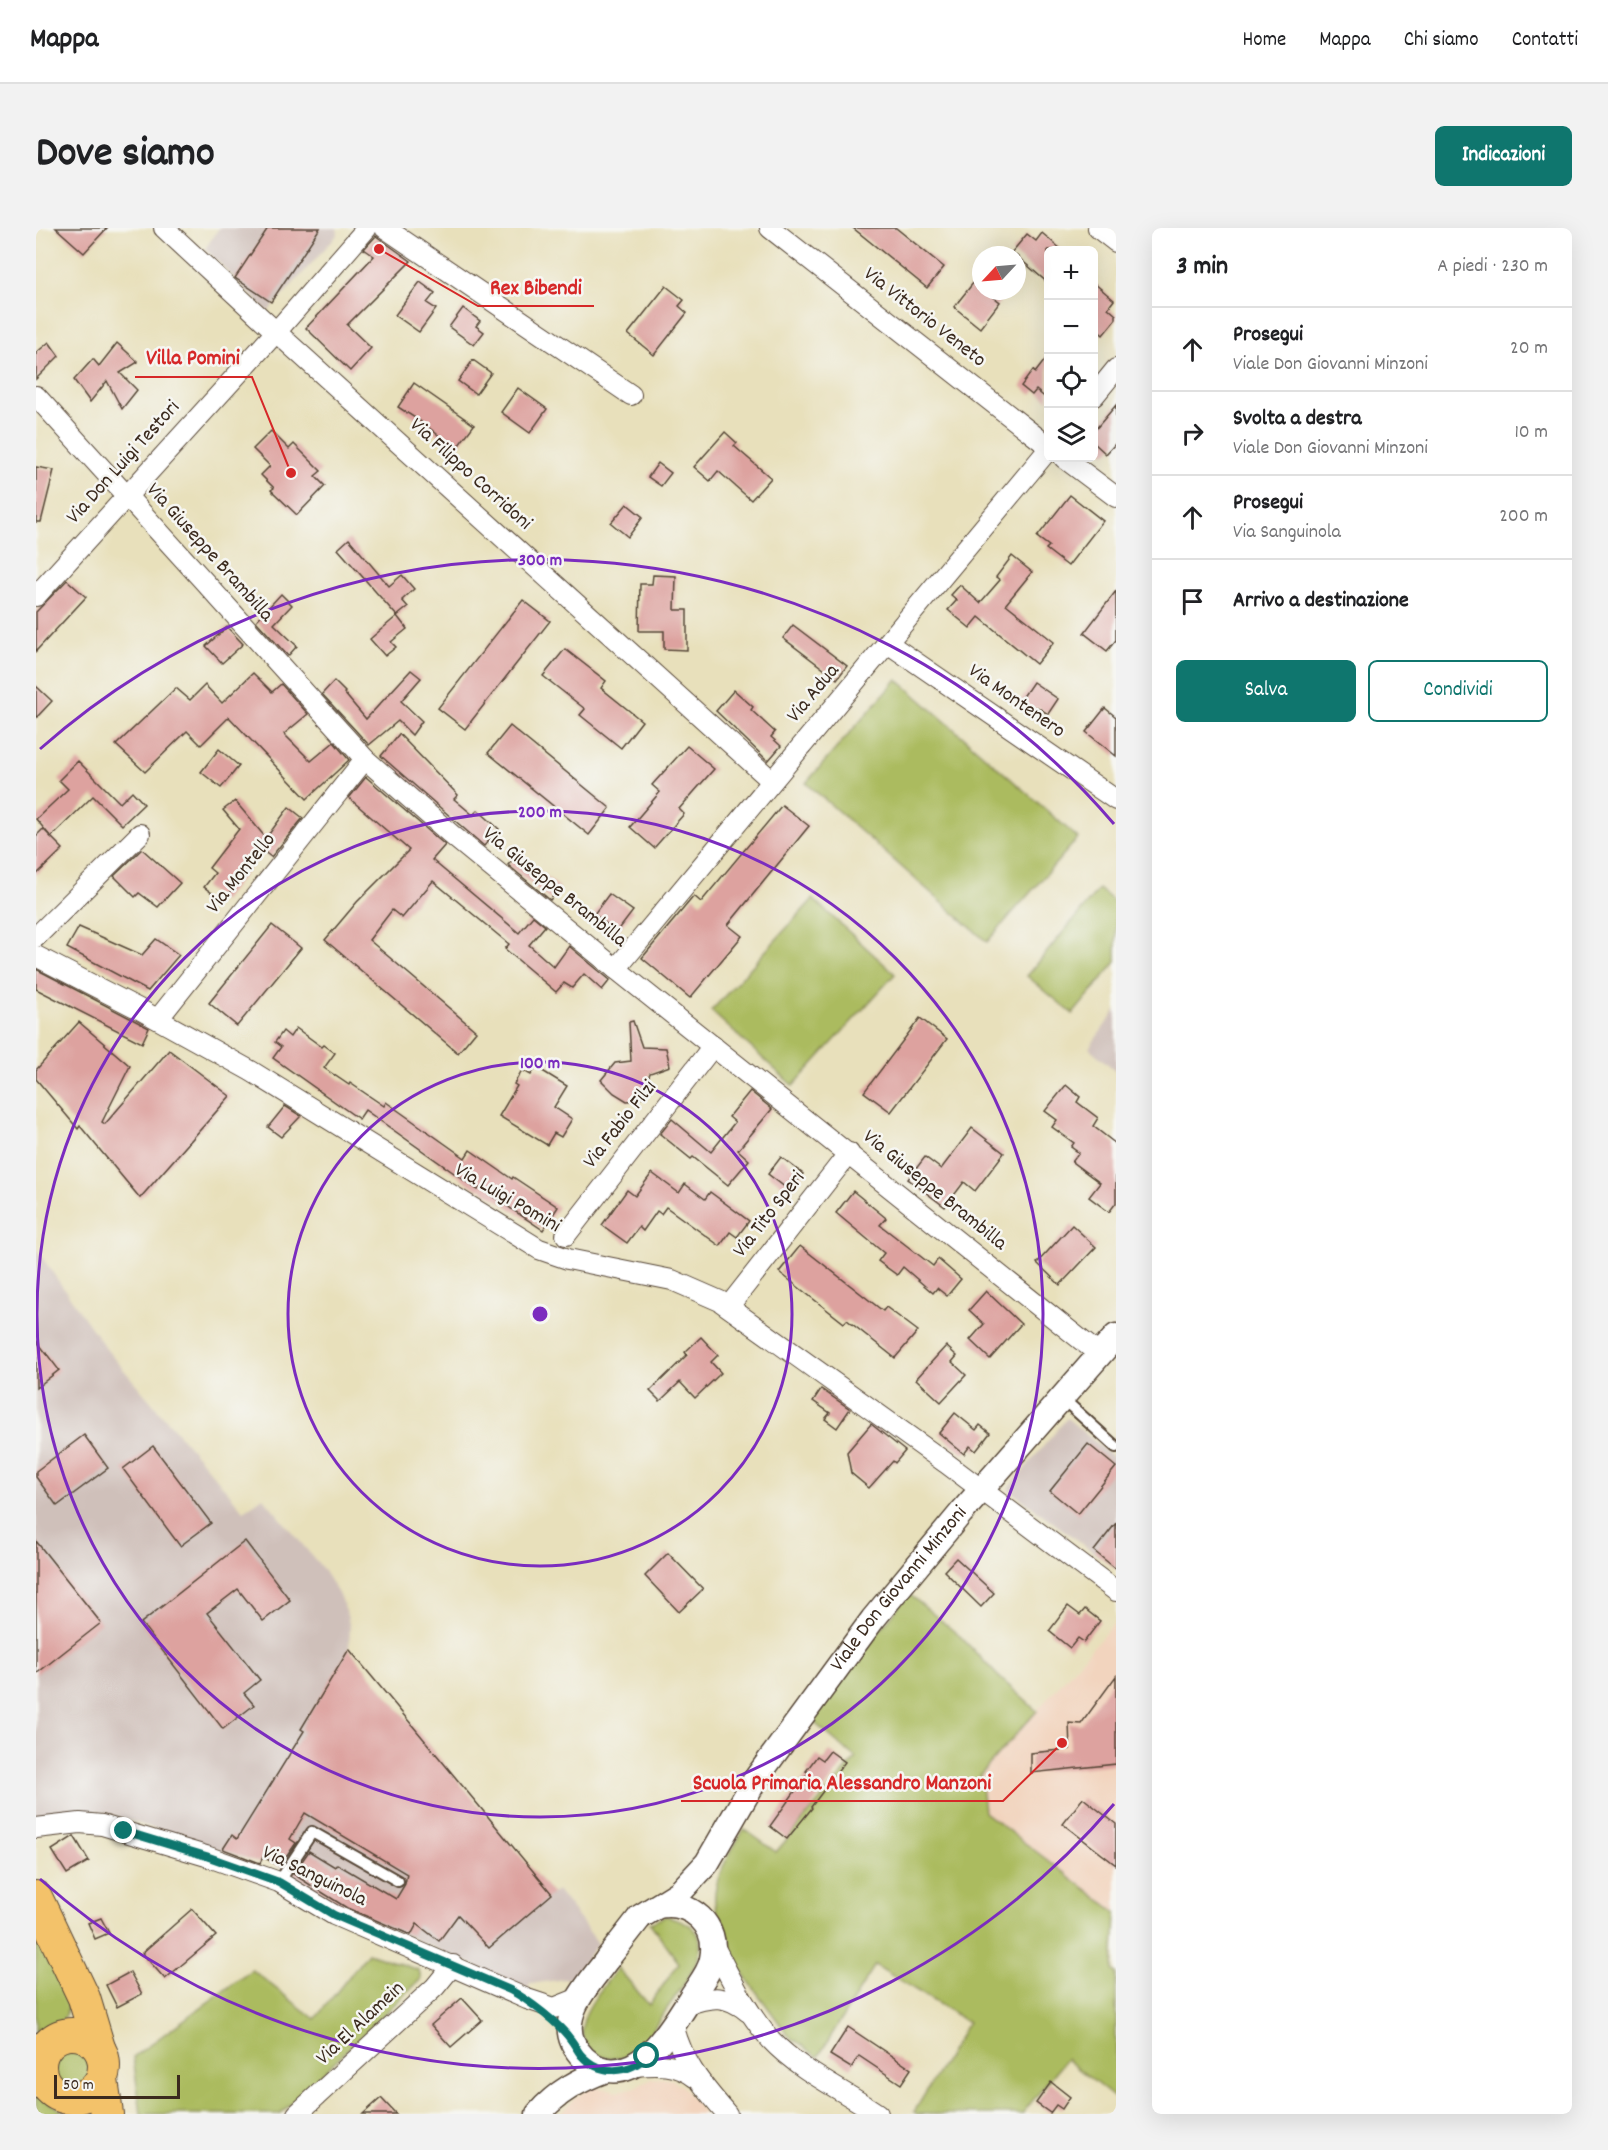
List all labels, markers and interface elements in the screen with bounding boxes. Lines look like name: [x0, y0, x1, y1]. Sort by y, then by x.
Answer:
text: Mappa: [30, 21, 99, 61]
text: Home: [1243, 26, 1286, 56]
text: Mappa: [1319, 26, 1371, 56]
text: Chi siamo: [1404, 26, 1479, 56]
text: Contatti: [1512, 26, 1578, 56]
text: Dove siamo: [36, 126, 215, 186]
button: Indicazioni: [1435, 126, 1572, 186]
north arrow: [972, 246, 1026, 300]
map controls: [1044, 246, 1098, 462]
button: +: [1044, 246, 1098, 300]
text: 3 min: [1176, 249, 1228, 286]
text: A piedi · 230 m: [1437, 253, 1548, 281]
street label: Via Vittorio Veneto: [856, 260, 992, 376]
callout: Rex Bibendi: [478, 266, 594, 306]
text: Rex Bibendi: [490, 274, 582, 305]
button: −: [1044, 300, 1098, 354]
text: Prosegui: [1233, 320, 1303, 351]
icon: ahead: [1176, 333, 1209, 366]
text: 20 m: [1510, 335, 1548, 363]
callout: Villa Pomini: [135, 337, 252, 377]
text: Villa Pomini: [146, 344, 240, 375]
text: Viale Don Giovanni Minzoni: [1233, 351, 1428, 379]
button: locate: [1044, 354, 1098, 408]
street label: Via Don Luigi Testori: [60, 394, 188, 532]
text: Svolta a destra: [1233, 404, 1362, 435]
button: layers: [1044, 408, 1098, 462]
street label: Via Filippo Corridoni: [402, 412, 538, 538]
icon: right: [1176, 417, 1209, 450]
text: 10 m: [1514, 419, 1548, 447]
text: Viale Don Giovanni Minzoni: [1233, 435, 1428, 463]
street label: Via Giuseppe Brambilla: [138, 477, 281, 630]
text: Prosegui: [1233, 488, 1303, 519]
icon: ahead: [1176, 501, 1209, 534]
text: 200 m: [1499, 503, 1548, 531]
text: Via Sanguinola: [1233, 519, 1341, 547]
text: 300 m: [518, 549, 562, 574]
icon: arrive: [1176, 585, 1209, 618]
text: Arrivo a destinazione: [1233, 586, 1409, 617]
street label: Via Adua: [780, 657, 848, 730]
street label: Via Montenero: [961, 657, 1071, 747]
button: Salva: [1176, 660, 1356, 722]
button: Condividi: [1368, 660, 1548, 722]
text: 200 m: [518, 801, 562, 826]
street label: Via Giuseppe Brambilla: [475, 820, 634, 957]
street label: Via Montello: [200, 827, 284, 921]
text: 100 m: [520, 1052, 560, 1077]
street label: Via Fabio Filzi: [577, 1074, 665, 1176]
street label: Via Giuseppe Brambilla: [855, 1123, 1014, 1260]
street label: Via Luigi Pomini: [448, 1156, 566, 1242]
street label: Via Tito Speri: [727, 1165, 813, 1265]
centre of rings: [530, 1304, 550, 1324]
street label: Viale Don Giovanni Minzoni: [824, 1500, 975, 1678]
callout: Scuola Primaria Alessandro Manzoni: [681, 1761, 1003, 1801]
text: Scuola Primaria Alessandro Manzoni: [693, 1769, 991, 1800]
route end: [110, 1817, 136, 1843]
street label: Via Sanguinola: [256, 1839, 373, 1916]
street label: Via El Alamein: [310, 1975, 412, 2073]
route start: [633, 2042, 659, 2068]
scale bar: [54, 2072, 180, 2100]
text: 50 m: [63, 2074, 94, 2097]

